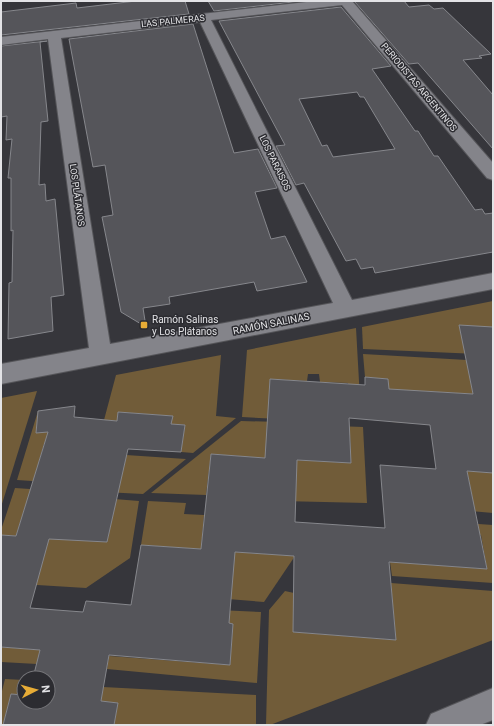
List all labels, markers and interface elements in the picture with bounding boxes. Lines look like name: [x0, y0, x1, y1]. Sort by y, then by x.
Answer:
street label: LAS PALMERAS: [141, 13, 205, 29]
street label: PERIODISTAS ARGENTINOS: [379, 41, 459, 133]
street label: LOS PARAISOS: [257, 134, 293, 192]
street label: LOS PLÁTANOS: [68, 163, 87, 227]
street label: RAMÓN SALINAS: [231, 310, 311, 336]
place label: Ramón Salinas y Los Plátanos: [152, 314, 218, 337]
marker: Ramón Salinas y Los Plátanos: [139, 320, 149, 330]
north arrow: [16, 670, 56, 710]
text: N: [39, 684, 52, 694]

